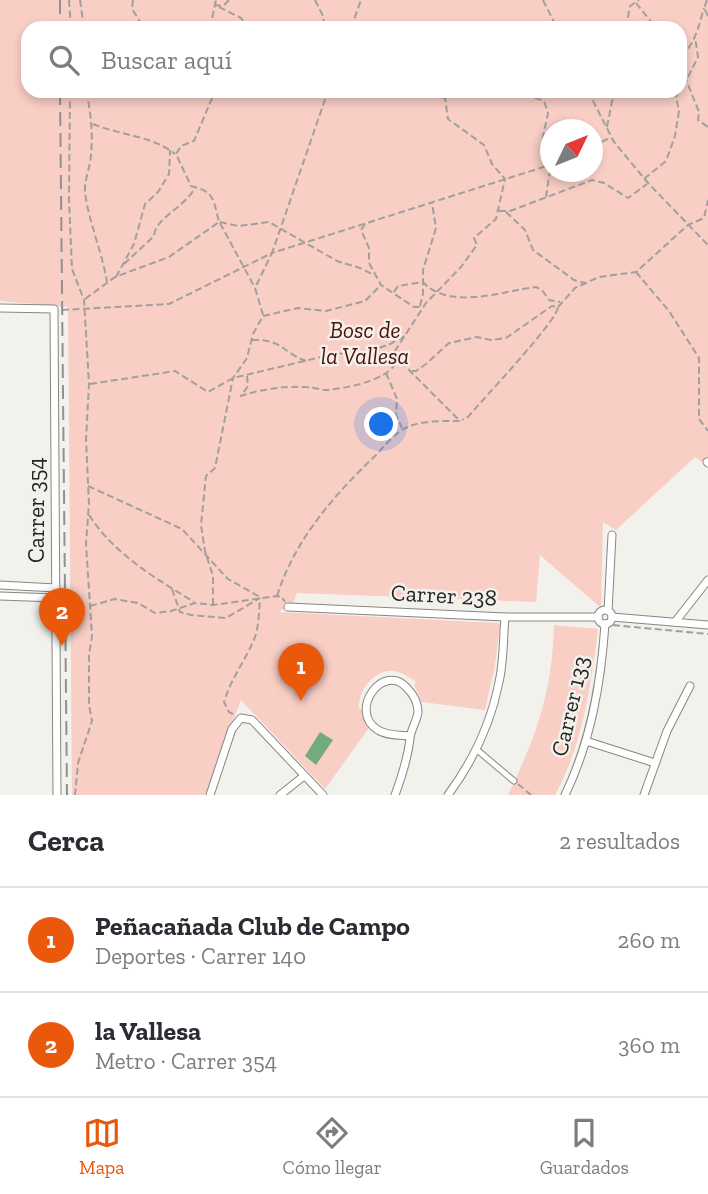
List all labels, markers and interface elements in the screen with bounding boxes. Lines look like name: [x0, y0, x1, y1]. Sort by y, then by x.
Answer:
search box: [21, 21, 687, 98]
icon: search: [45, 41, 83, 79]
text: Buscar aquí: [101, 44, 232, 76]
north arrow: [540, 119, 603, 182]
park label: Bosc de la Vallesa: [321, 316, 409, 370]
your location: [364, 407, 398, 441]
street label: Carrer 354: [22, 457, 50, 563]
street label: Carrer 238: [390, 578, 498, 612]
pin: 2: [39, 588, 85, 646]
pin: 1: [278, 643, 324, 701]
street label: Carrer 133: [545, 653, 595, 759]
text: Cerca: [28, 823, 104, 859]
text: 2 resultados: [559, 827, 680, 855]
text: Peñacañada Club de Campo: [95, 910, 410, 942]
text: 1: [46, 926, 56, 954]
text: 260 m: [618, 926, 680, 954]
text: Deportes · Carrer 140: [95, 942, 306, 970]
text: la Vallesa: [95, 1015, 201, 1047]
text: 2: [45, 1031, 57, 1059]
text: 360 m: [618, 1031, 680, 1059]
text: Metro · Carrer 354: [95, 1047, 277, 1075]
tab: Mapa: [79, 1114, 124, 1179]
tab: Cómo llegar: [283, 1114, 382, 1179]
tab: Guardados: [540, 1114, 629, 1179]

